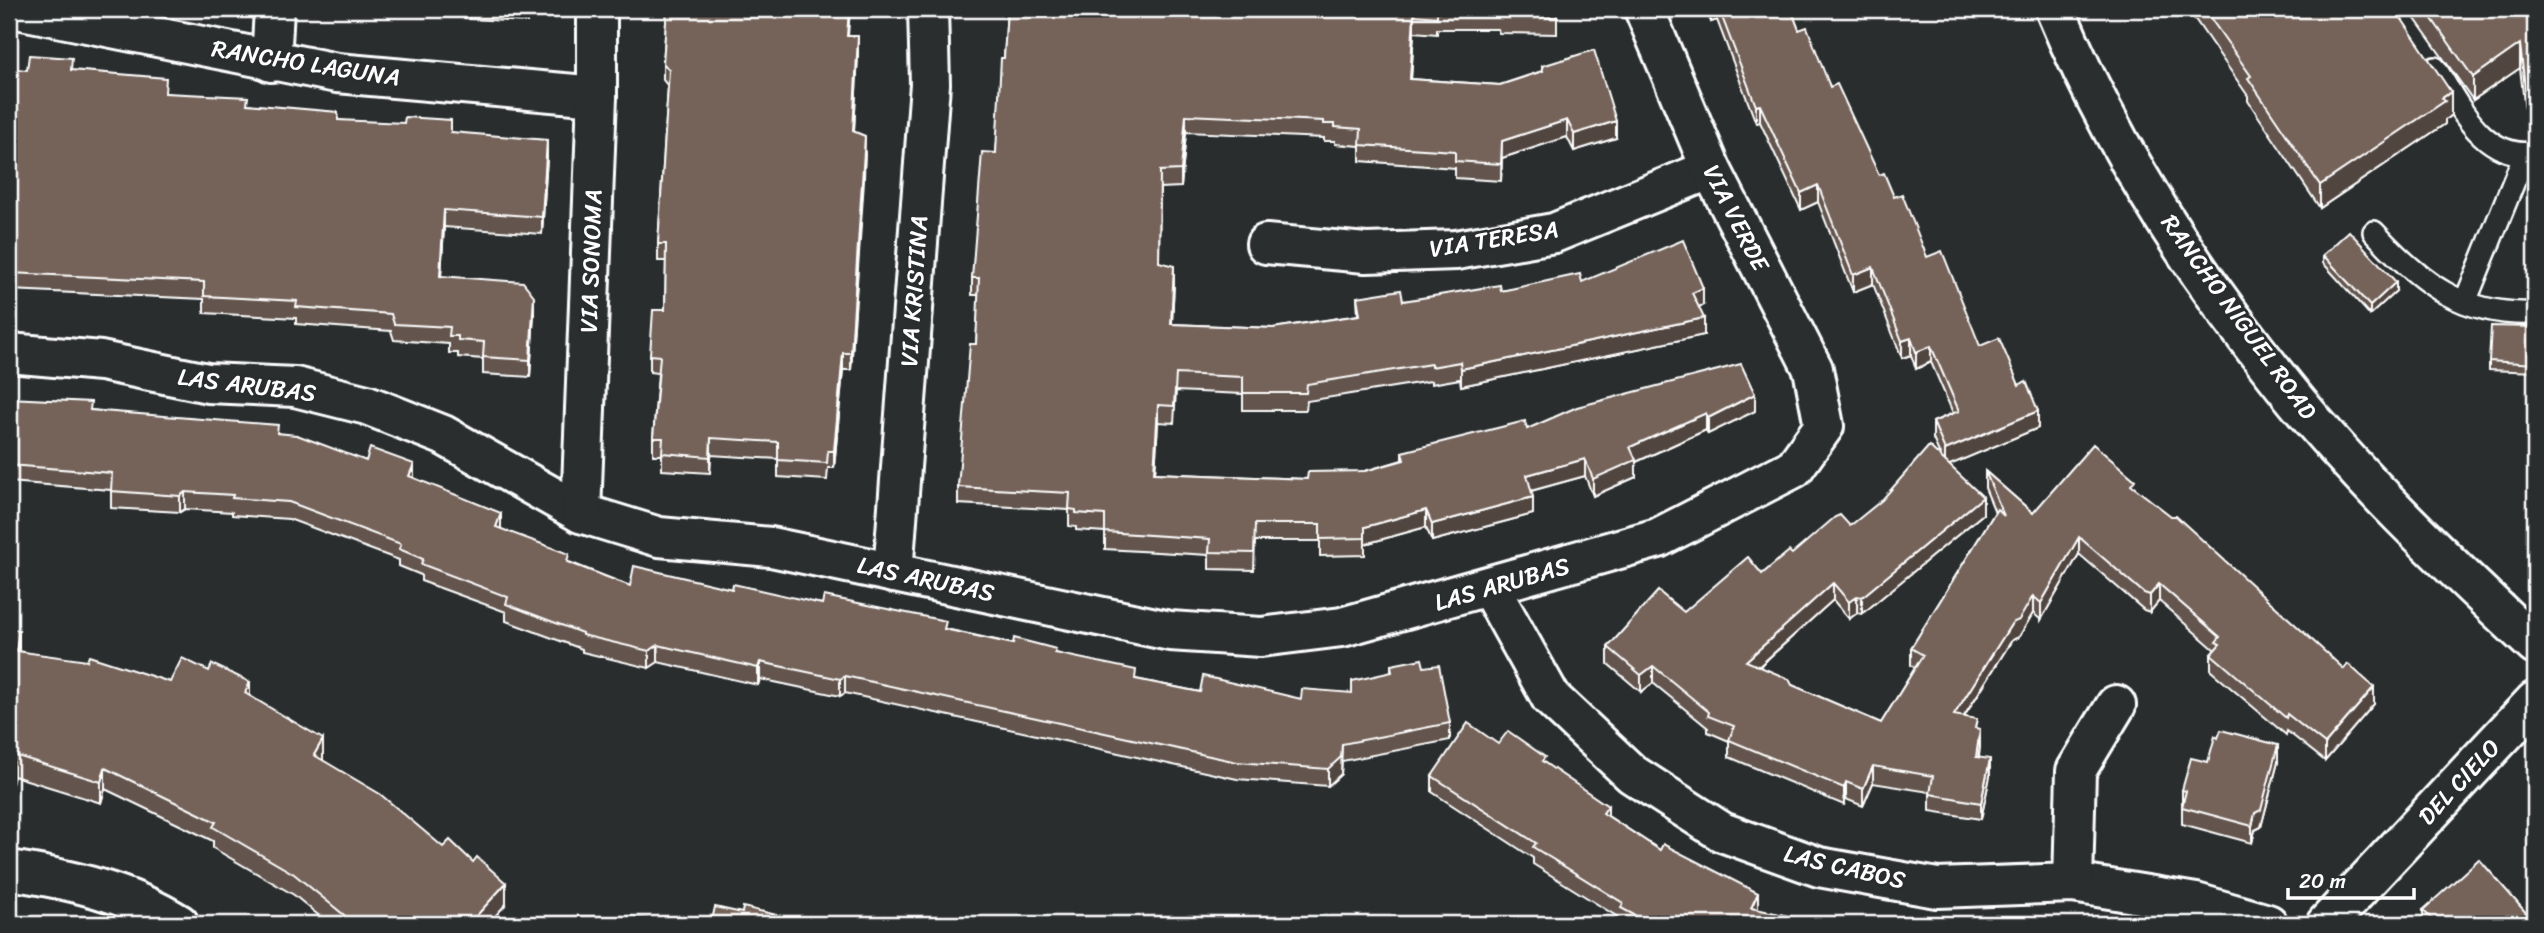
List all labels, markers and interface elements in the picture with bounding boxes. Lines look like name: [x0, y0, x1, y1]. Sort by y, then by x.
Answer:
street label: RANCHO LAGUNA: [209, 27, 403, 99]
street label: VIA VERDE: [1691, 157, 1782, 280]
street label: VIA SONOMA: [568, 188, 614, 334]
street label: RANCHO NIGUEL ROAD: [2150, 205, 2328, 429]
street label: VIA TERESA: [1427, 208, 1561, 270]
street label: VIA KRISTINA: [888, 214, 940, 368]
street label: LAS ARUBAS: [175, 356, 319, 414]
street label: LAS ARUBAS: [854, 544, 998, 614]
street label: LAS ARUBAS: [1429, 545, 1575, 623]
street label: DEL CIELO: [2407, 729, 2511, 835]
street label: LAS CABOS: [1780, 833, 1910, 901]
scale bar: [2288, 856, 2414, 900]
text: 20 m: [2299, 862, 2346, 900]

